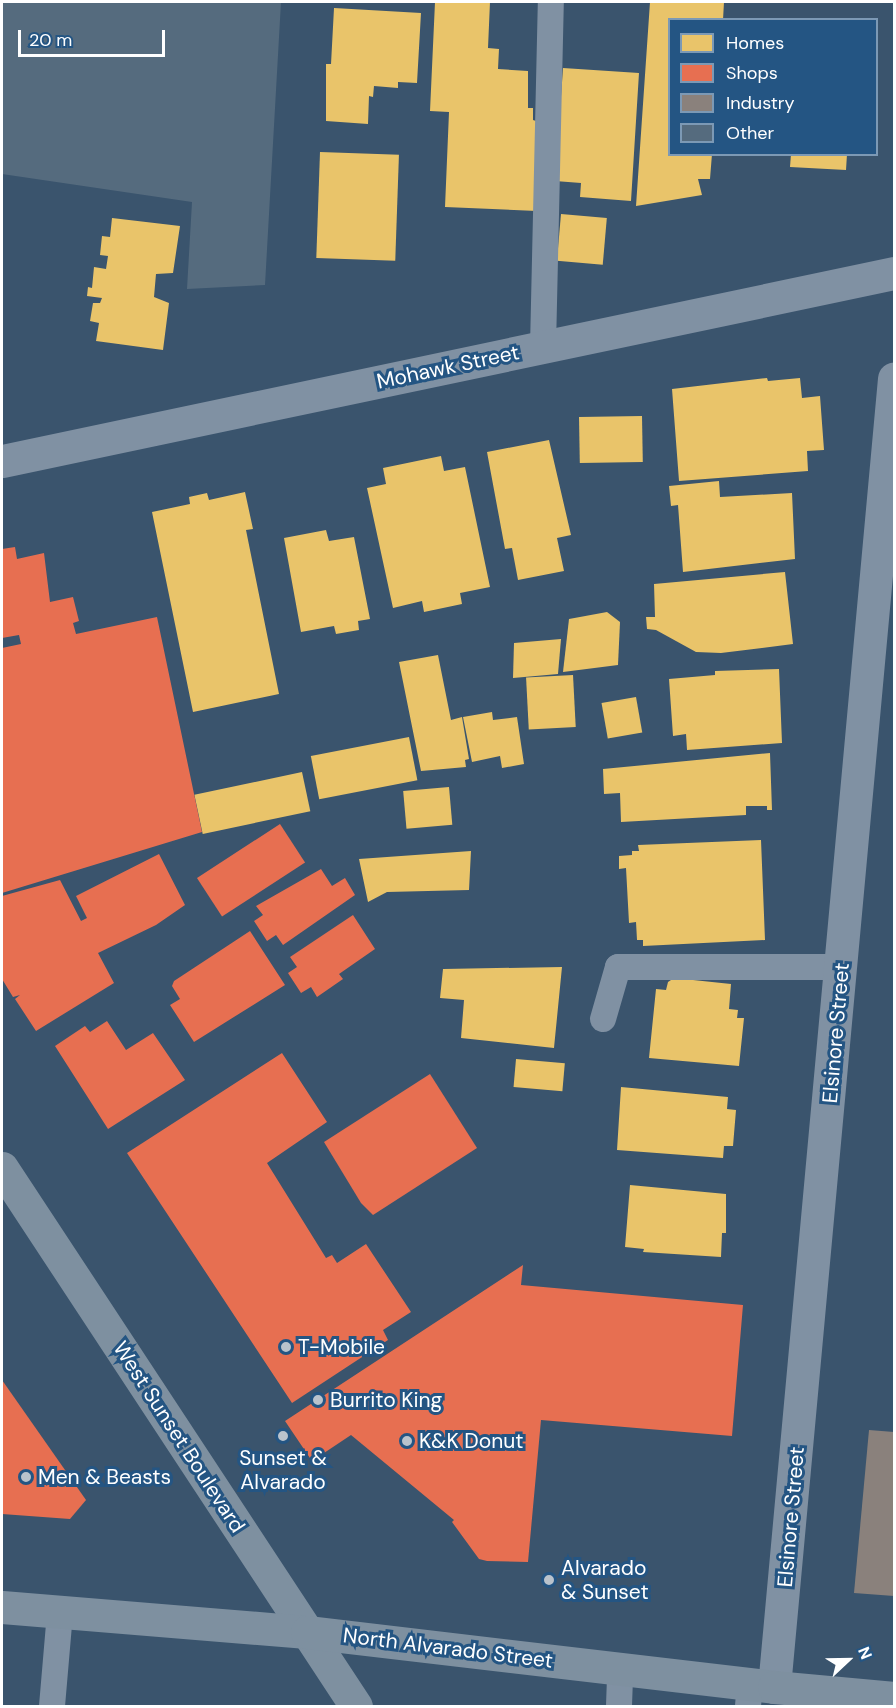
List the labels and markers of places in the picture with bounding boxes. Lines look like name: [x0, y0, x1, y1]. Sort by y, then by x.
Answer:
place label: T-Mobile: [298, 1334, 385, 1360]
marker: T-Mobile: [279, 1340, 293, 1354]
place label: Burrito King: [330, 1387, 442, 1413]
marker: Burrito King: [311, 1393, 325, 1407]
place label: K&K Donut: [419, 1428, 523, 1454]
marker: Sunset & Alvarado: [276, 1429, 290, 1443]
marker: K&K Donut: [400, 1434, 414, 1448]
place label: Sunset & Alvarado: [239, 1445, 327, 1495]
place label: Men & Beasts: [38, 1464, 171, 1490]
marker: Men & Beasts: [19, 1470, 33, 1484]
place label: Alvarado & Sunset: [561, 1555, 649, 1605]
marker: Alvarado & Sunset: [542, 1573, 556, 1587]

